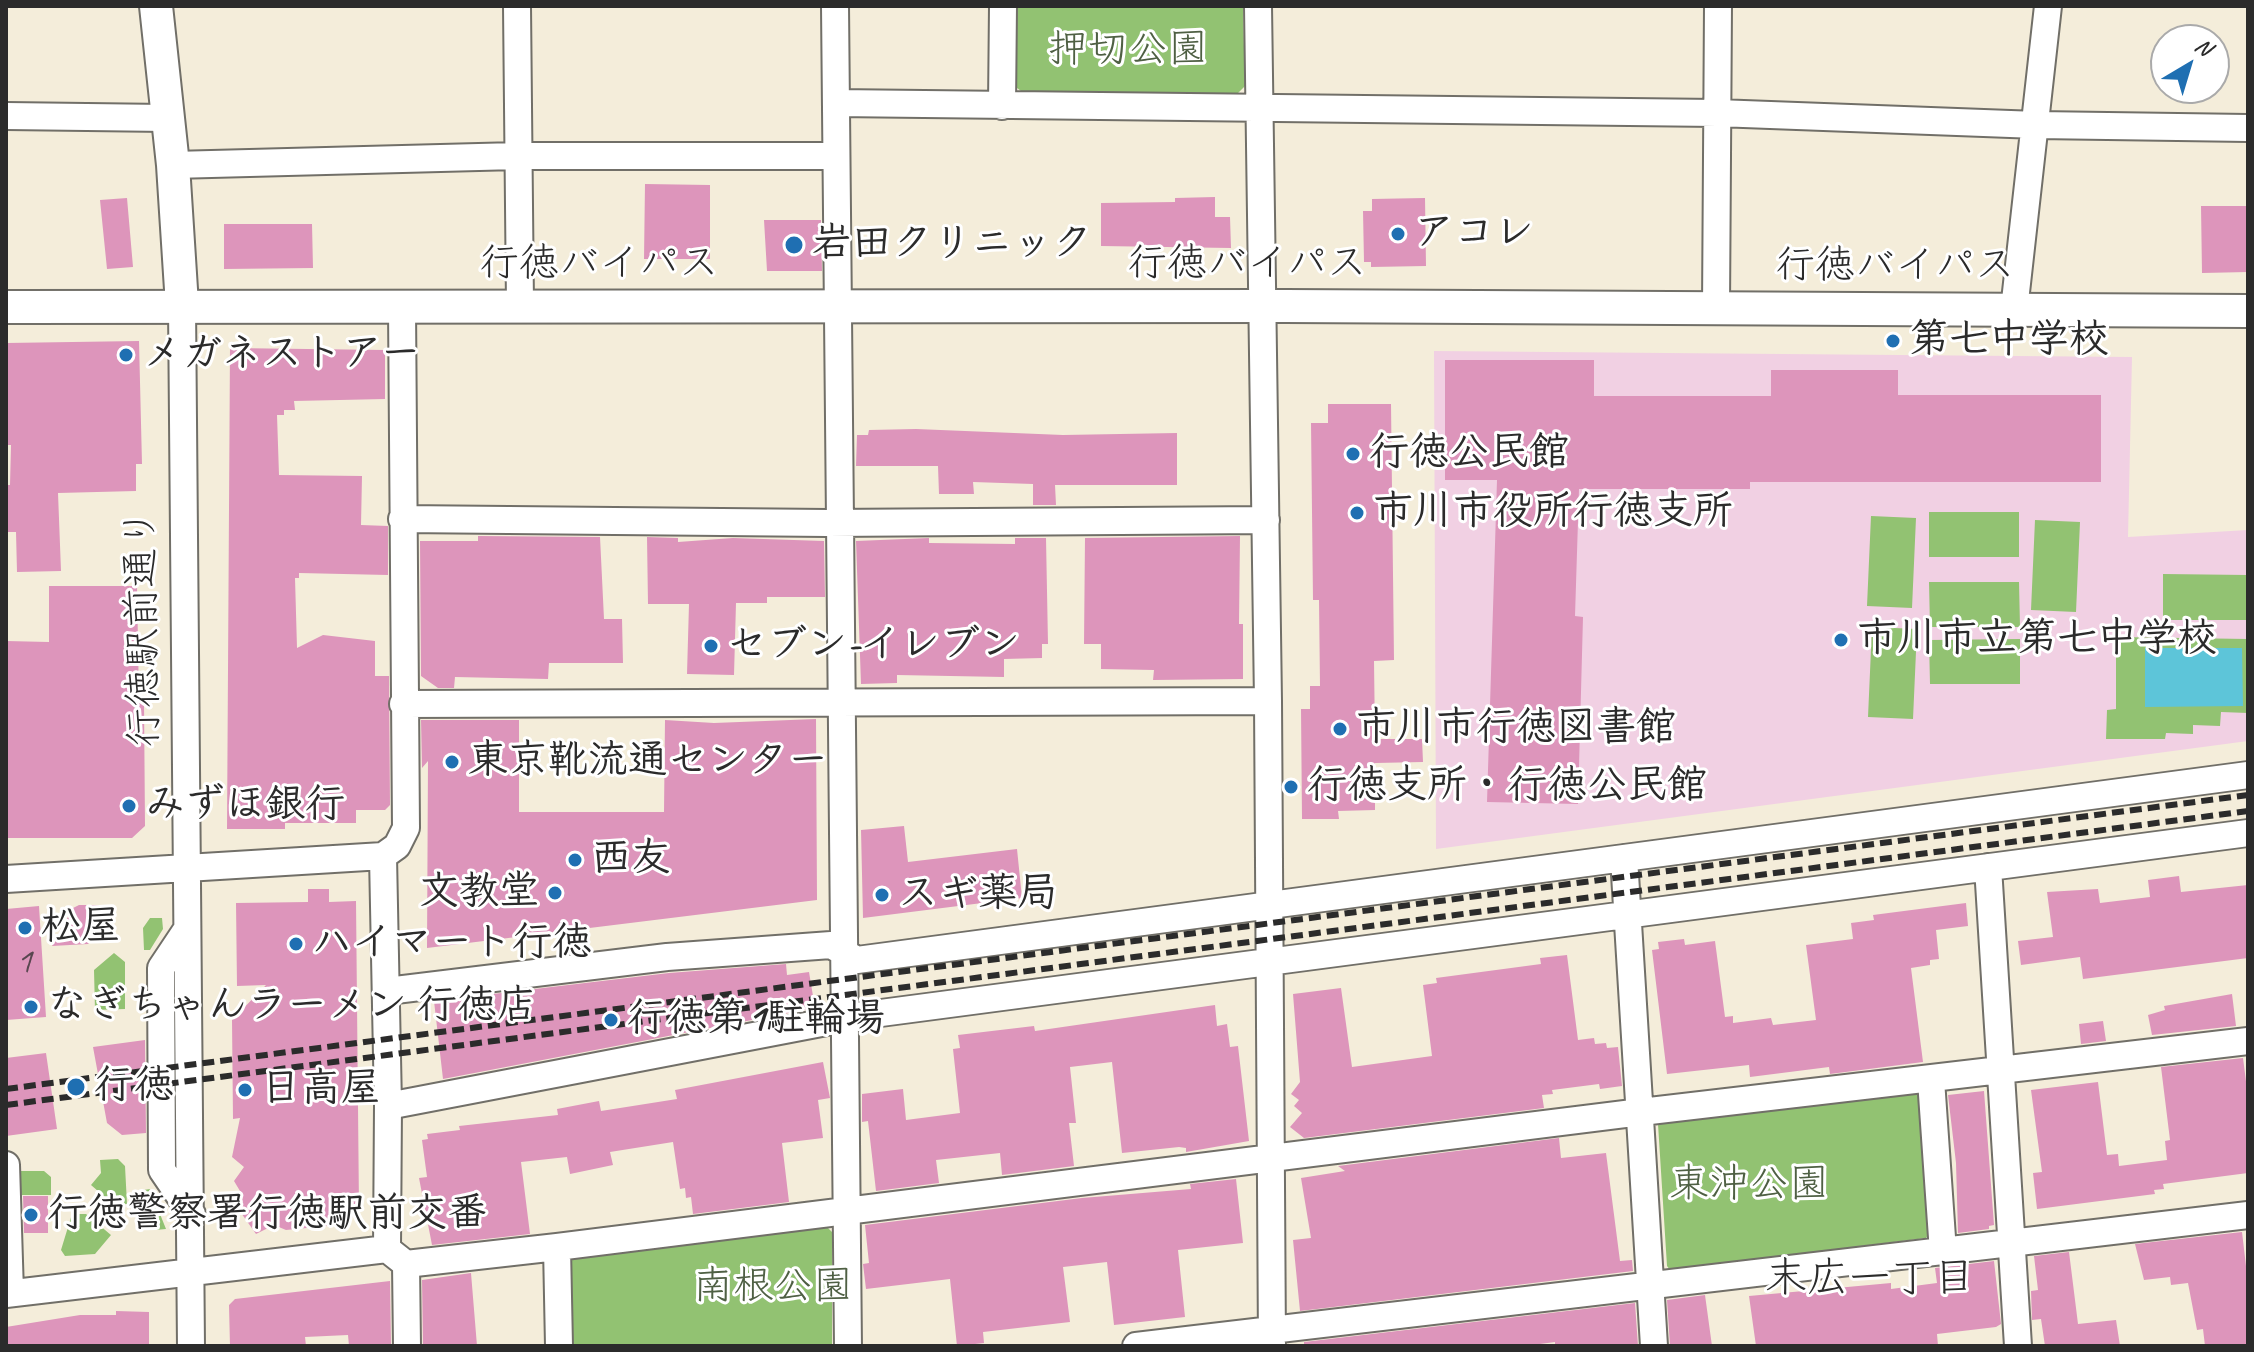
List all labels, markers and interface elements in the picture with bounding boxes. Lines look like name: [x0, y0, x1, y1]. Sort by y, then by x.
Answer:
north arrow: [2150, 24, 2230, 104]
park label: 押切公園: [1048, 27, 1208, 75]
text: N: [2190, 31, 2218, 62]
place label: アコレ: [1414, 210, 1534, 258]
place label: 岩田クリニック: [812, 221, 1092, 269]
marker: アコレ: [1389, 225, 1407, 243]
marker: 岩田クリニック: [783, 234, 805, 256]
street label: 行徳バイパス: [479, 241, 719, 289]
street label: 行徳バイパス: [1127, 241, 1367, 289]
street label: 行徳バイパス: [1775, 243, 2015, 291]
place label: 第七中学校: [1909, 317, 2109, 365]
place label: メガネストアー: [142, 331, 420, 379]
marker: 第七中学校: [1884, 332, 1902, 350]
marker: メガネストアー: [117, 346, 135, 364]
place label: 行徳公民館: [1369, 430, 1569, 478]
marker: 行徳公民館: [1344, 445, 1362, 463]
place label: 市川市役所行徳支所: [1373, 489, 1733, 537]
marker: 市川市役所行徳支所: [1348, 504, 1366, 522]
street label: 行徳駅前通り: [118, 508, 170, 748]
place label: 市川市立第七中学校: [1857, 616, 2217, 664]
place label: セブン-イレブン: [727, 622, 1020, 670]
marker: 市川市立第七中学校: [1832, 631, 1850, 649]
marker: セブン-イレブン: [702, 637, 720, 655]
place label: 市川市行徳図書館: [1356, 705, 1676, 753]
marker: 市川市行徳図書館: [1331, 720, 1349, 738]
place label: 東京靴流通センター: [468, 738, 828, 786]
marker: 東京靴流通センター: [443, 753, 461, 771]
place label: 行徳支所・行徳公民館: [1307, 763, 1707, 811]
marker: 行徳支所・行徳公民館: [1282, 778, 1300, 796]
place label: みずほ銀行: [145, 782, 345, 830]
marker: みずほ銀行: [120, 797, 138, 815]
place label: 西友: [591, 836, 671, 884]
marker: 西友: [566, 851, 584, 869]
place label: 文教堂: [419, 869, 539, 917]
place label: スギ薬局: [898, 871, 1058, 919]
marker: 文教堂: [546, 884, 564, 902]
marker: スギ薬局: [873, 886, 891, 904]
place label: 松屋: [41, 904, 121, 952]
marker: 松屋: [16, 919, 34, 937]
place label: ハイマート行徳: [312, 920, 592, 968]
marker: ハイマート行徳: [287, 935, 305, 953]
house number: 1: [16, 941, 32, 985]
place label: なぎちゃんラーメン 行徳店: [47, 983, 537, 1031]
place label: 行徳第1駐輪場: [627, 996, 885, 1044]
marker: なぎちゃんラーメン 行徳店: [22, 998, 40, 1016]
marker: 行徳第1駐輪場: [602, 1011, 620, 1029]
place label: 行徳: [94, 1063, 174, 1111]
place label: 日高屋: [261, 1066, 381, 1114]
marker: 行徳: [65, 1076, 87, 1098]
marker: 日高屋: [236, 1081, 254, 1099]
park label: 東沖公園: [1669, 1162, 1829, 1210]
place label: 行徳警察署行徳駅前交番: [47, 1191, 487, 1239]
marker: 行徳警察署行徳駅前交番: [22, 1206, 40, 1224]
district label: 末広一丁目: [1765, 1255, 1975, 1305]
park label: 南根公園: [693, 1264, 853, 1312]

